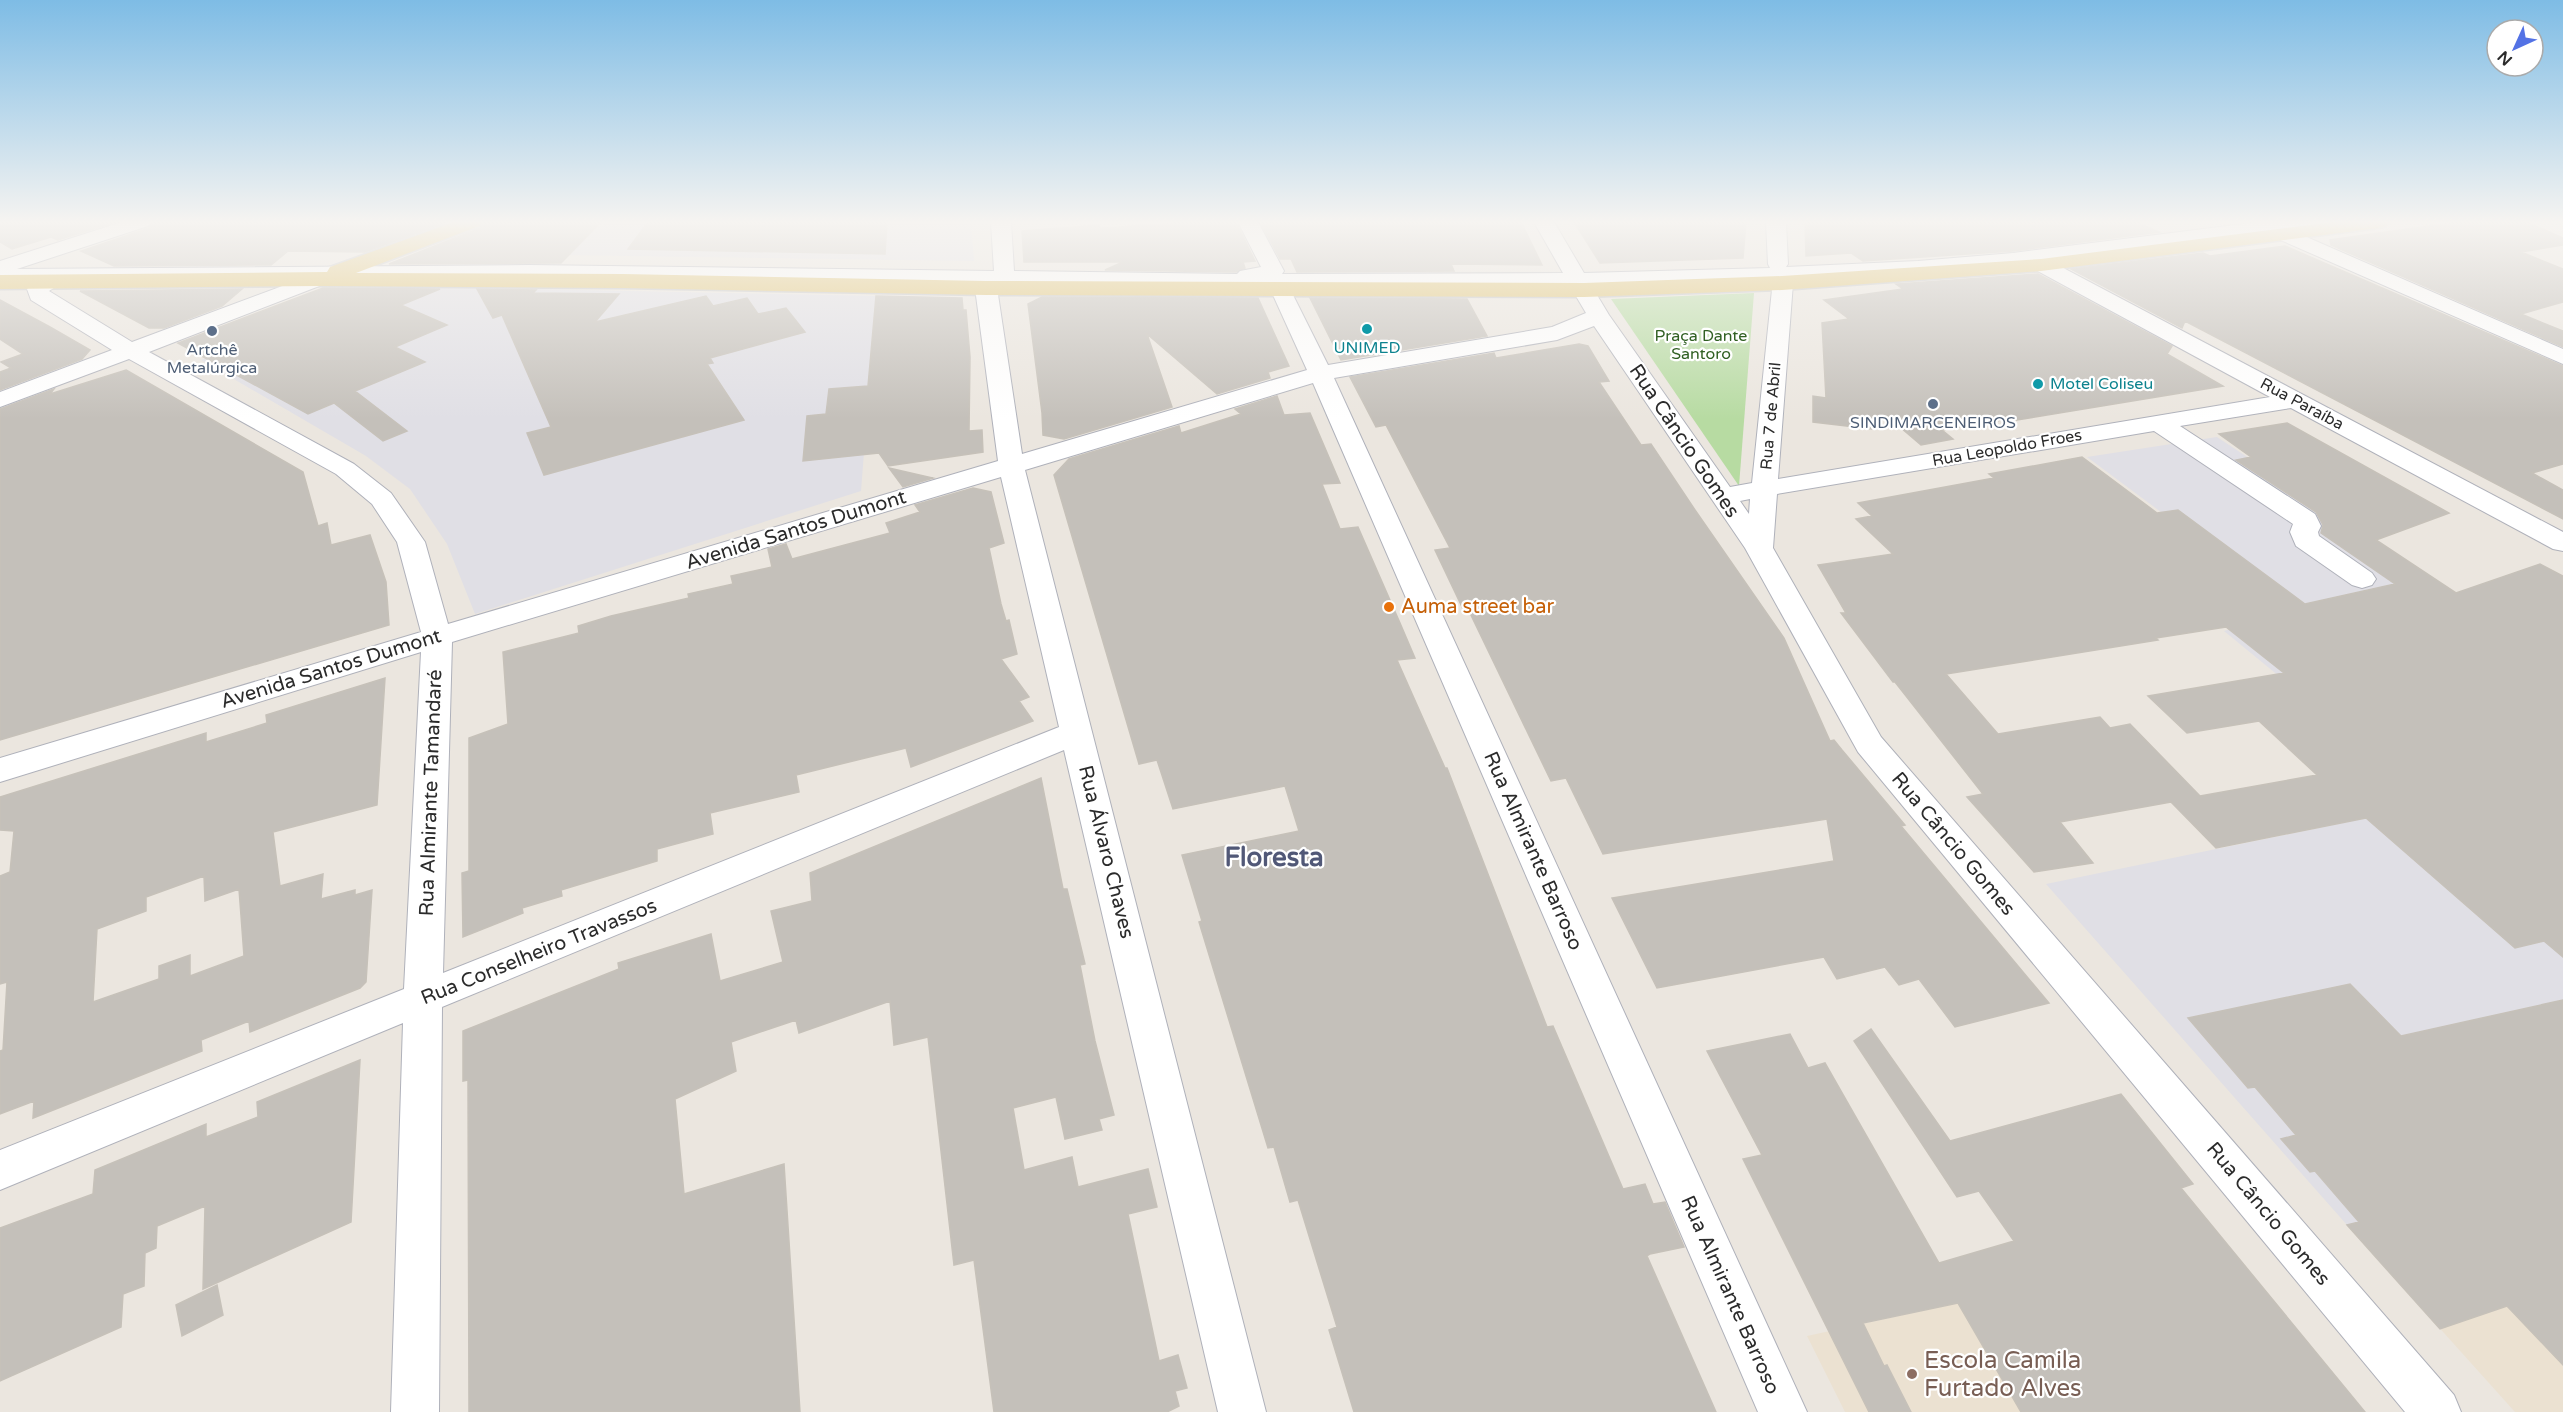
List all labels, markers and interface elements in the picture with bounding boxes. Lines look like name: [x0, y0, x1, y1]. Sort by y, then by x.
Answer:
north arrow: [2485, 18, 2545, 78]
text: N: [2493, 46, 2517, 70]
marker: UNIMED: [1360, 322, 1374, 336]
marker: Artchê Metalúrgica: [205, 324, 219, 338]
park label: Praça Dante Santoro: [1655, 326, 1747, 364]
place label: UNIMED: [1333, 338, 1401, 358]
place label: Artchê Metalúrgica: [167, 340, 257, 378]
street label: Rua Câncio Gomes: [1624, 360, 1744, 522]
street label: Rua 7 de Abril: [1756, 361, 1786, 471]
place label: Motel Coliseu: [2050, 374, 2153, 394]
street label: Rua Paraíba: [2257, 374, 2347, 434]
marker: Motel Coliseu: [2031, 377, 2045, 391]
marker: SINDIMARCENEIROS: [1926, 397, 1940, 411]
place label: SINDIMARCENEIROS: [1850, 413, 2016, 433]
street label: Rua Leopoldo Froes: [1931, 425, 2083, 471]
street label: Avenida Santos Dumont: [683, 485, 909, 575]
place label: Auma street bar: [1401, 595, 1554, 619]
marker: Auma street bar: [1382, 600, 1396, 614]
street label: Avenida Santos Dumont: [218, 624, 444, 714]
street label: Rua Almirante Tamandaré: [415, 669, 447, 917]
street label: Rua Almirante Barroso: [1478, 748, 1588, 954]
street label: Rua Álvaro Chaves: [1073, 763, 1140, 941]
street label: Rua Câncio Gomes: [1886, 767, 2020, 921]
district label: Floresta: [1224, 842, 1324, 873]
street label: Rua Conselheiro Travassos: [418, 894, 660, 1010]
street label: Rua Câncio Gomes: [2201, 1137, 2335, 1291]
street label: Rua Almirante Barroso: [1675, 1192, 1785, 1398]
place label: Escola Camila Furtado Alves: [1924, 1346, 2082, 1403]
marker: Escola Camila Furtado Alves: [1905, 1367, 1919, 1381]

